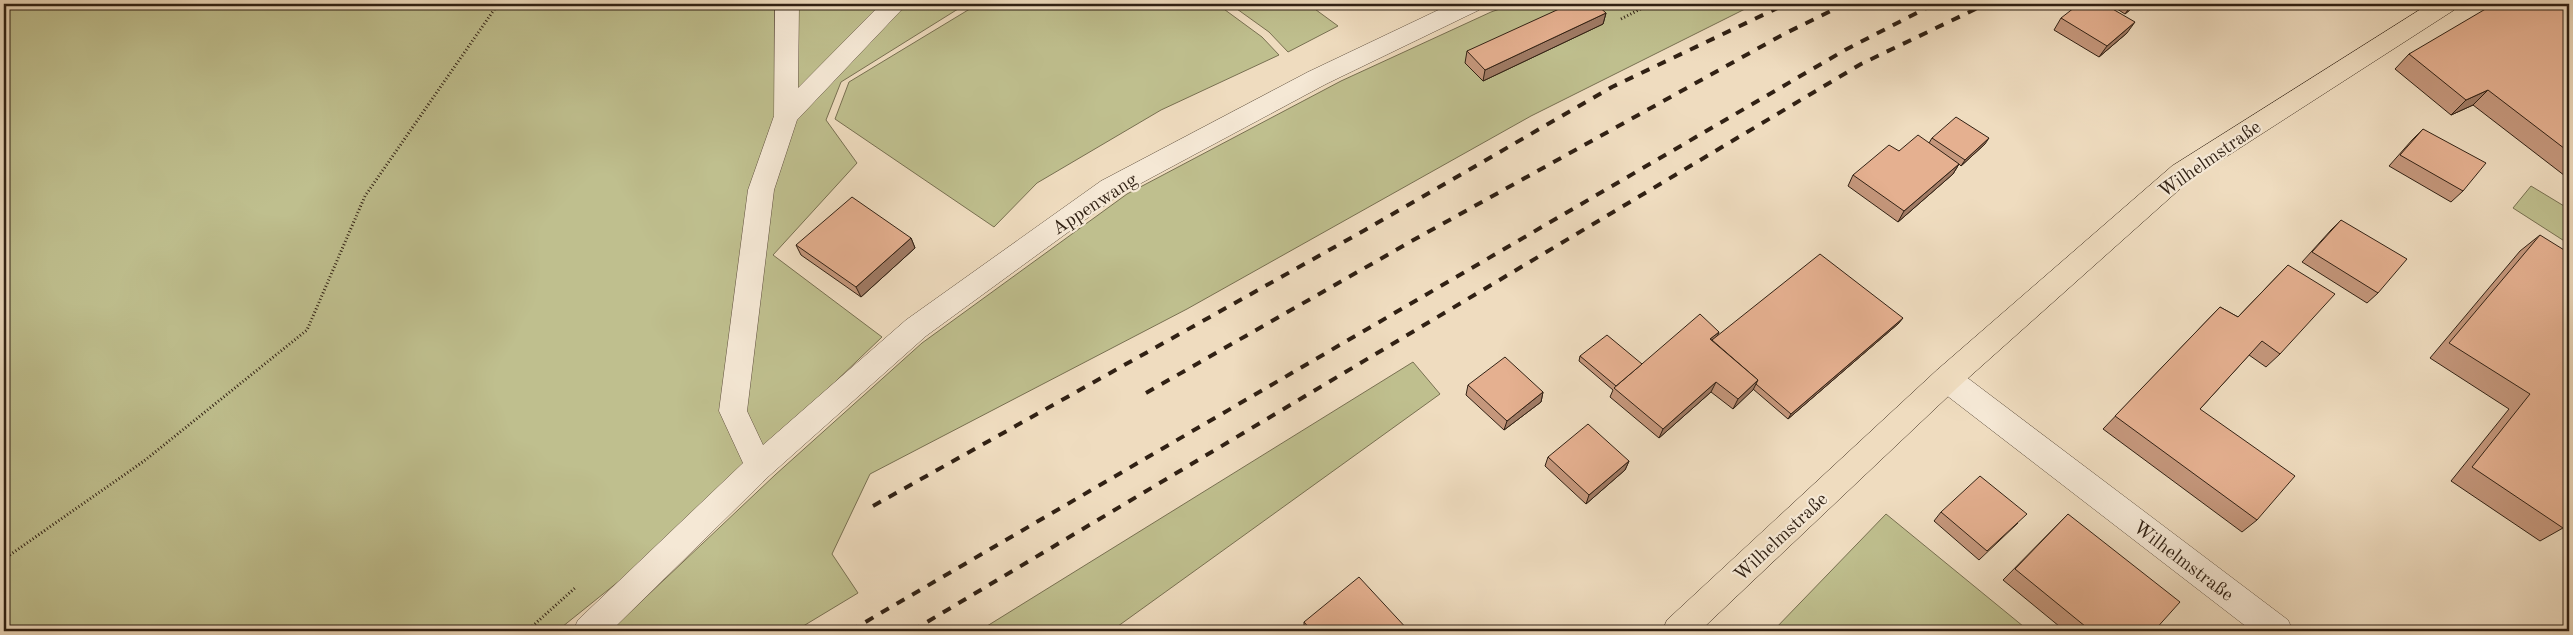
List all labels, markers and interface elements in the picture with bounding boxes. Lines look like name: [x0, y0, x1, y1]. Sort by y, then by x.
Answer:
street label: Wilhelmstraße: [2156, 118, 2265, 202]
street label: Appenwang: [1049, 170, 1142, 240]
street label: Wilhelmstraße: [1731, 490, 1832, 586]
street label: Wilhelmstraße: [2129, 518, 2236, 606]

